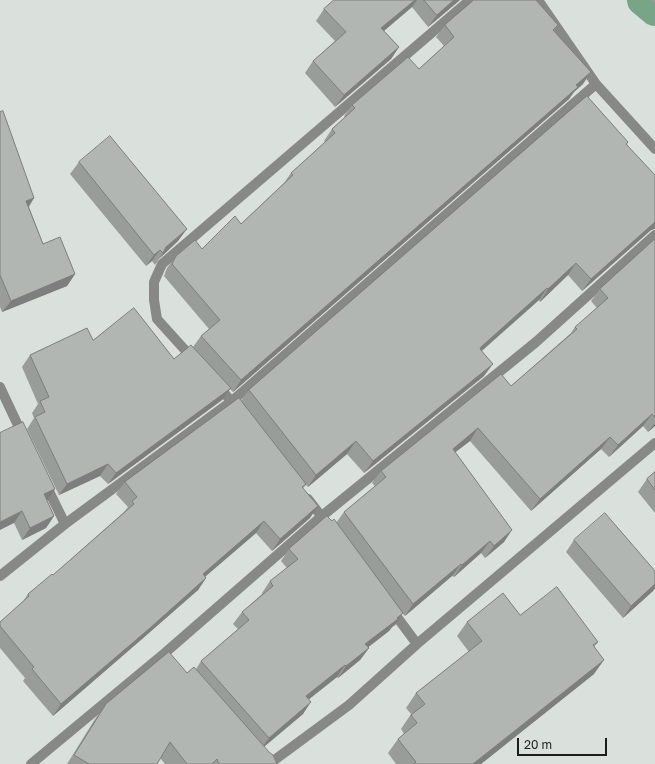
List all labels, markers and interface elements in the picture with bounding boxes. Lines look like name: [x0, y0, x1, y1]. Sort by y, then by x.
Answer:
scale bar: [519, 730, 609, 756]
text: 20 m: [524, 737, 552, 752]

